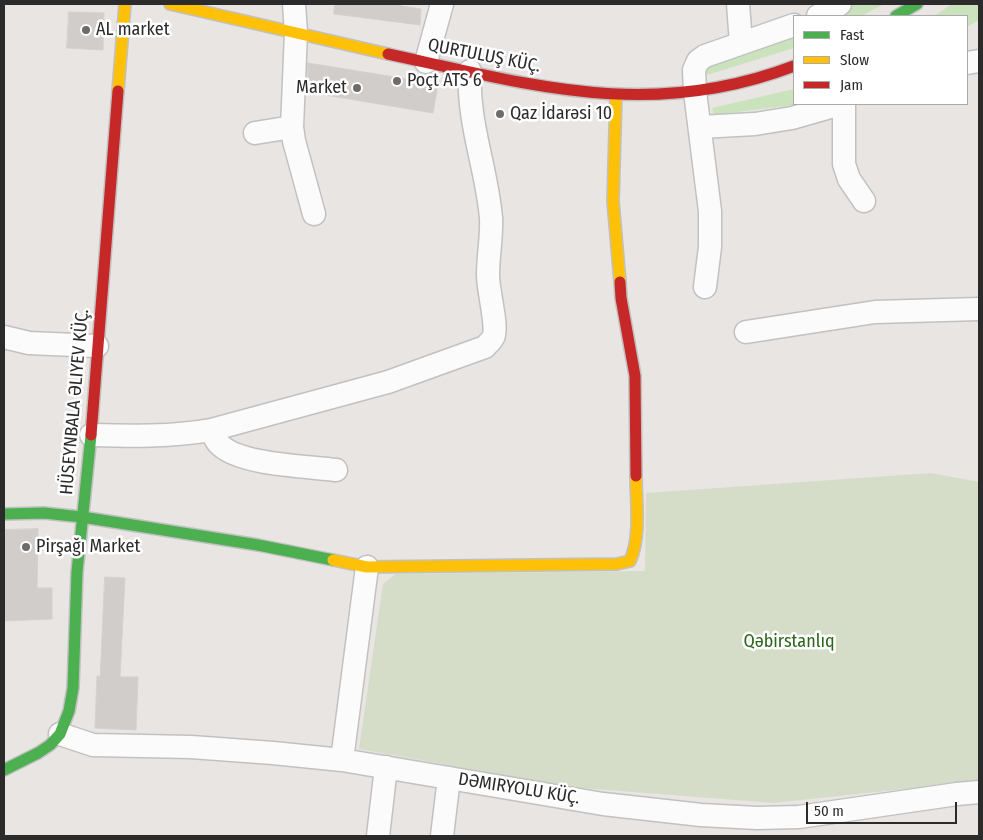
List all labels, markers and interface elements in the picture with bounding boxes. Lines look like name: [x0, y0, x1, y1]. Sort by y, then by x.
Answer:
legend: [793, 15, 968, 105]
place label: AL market: [96, 19, 170, 41]
marker: AL market: [80, 24, 92, 36]
text: Fast: [840, 26, 864, 44]
street label: QURTULUŞ KÜÇ.: [426, 34, 542, 78]
text: Slow: [840, 51, 869, 69]
place label: Poçt ATS 6: [407, 70, 482, 92]
marker: Poçt ATS 6: [391, 75, 403, 87]
text: Jam: [840, 76, 863, 94]
place label: Market: [296, 77, 347, 99]
marker: Market: [351, 82, 363, 94]
place label: Qaz İdarəsi 10: [510, 103, 612, 125]
marker: Qaz İdarəsi 10: [494, 108, 506, 120]
street label: HÜSEYNBALA ƏLIYEV KÜÇ.: [56, 308, 94, 496]
place label: Pirşağı Market: [36, 536, 140, 558]
marker: Pirşağı Market: [20, 541, 32, 553]
park label: Qəbirstanlıq: [743, 631, 835, 653]
street label: DƏMIRYOLU KÜÇ.: [457, 769, 581, 809]
scale bar: [808, 792, 959, 824]
text: 50 m: [814, 802, 844, 820]

